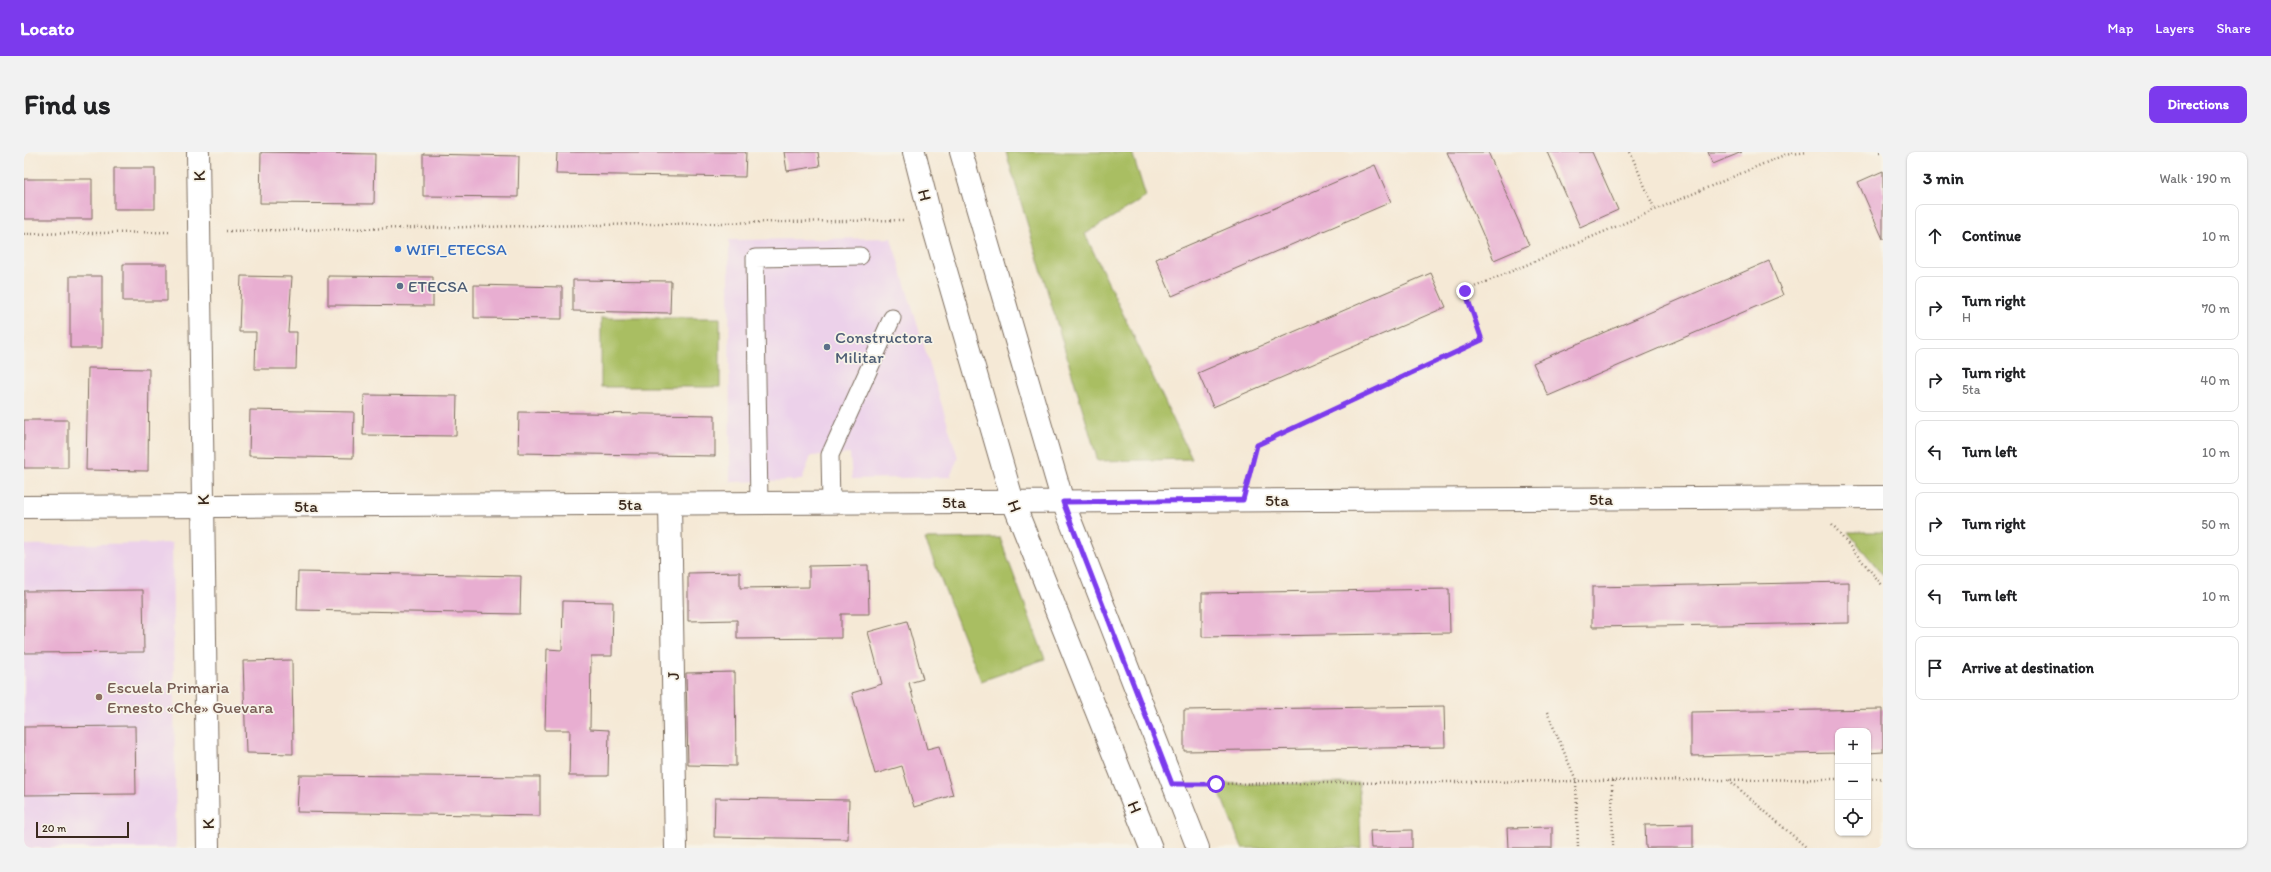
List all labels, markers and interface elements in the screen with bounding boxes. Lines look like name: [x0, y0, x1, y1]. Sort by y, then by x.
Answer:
text: Locato: [20, 17, 74, 40]
text: Map: [2108, 20, 2133, 37]
text: Layers: [2155, 20, 2194, 37]
text: Share: [2216, 20, 2251, 37]
button: Directions: [2149, 86, 2247, 123]
text: Find us: [24, 87, 111, 121]
text: 3 min: [1923, 168, 1964, 188]
street label: K: [189, 170, 209, 182]
text: Walk · 190 m: [2160, 171, 2231, 186]
street label: H: [914, 187, 936, 203]
icon: ahead: [1924, 225, 1946, 247]
text: Continue: [1962, 227, 2021, 245]
text: 10 m: [2202, 229, 2230, 244]
place label: WIFI_ETECSA: [406, 239, 507, 259]
marker: WIFI_ETECSA: [393, 244, 403, 254]
place label: ETECSA: [408, 276, 468, 296]
marker: ETECSA: [395, 281, 405, 291]
route end: [1456, 282, 1474, 300]
text: Turn right: [1962, 292, 2026, 310]
icon: right: [1924, 297, 1946, 319]
text: 70 m: [2202, 301, 2230, 316]
text: H: [1962, 310, 1971, 325]
place label: Constructora Militar: [835, 327, 933, 367]
marker: Constructora Militar: [822, 342, 832, 352]
text: Turn right: [1962, 364, 2026, 382]
icon: right: [1924, 369, 1946, 391]
text: 40 m: [2200, 373, 2230, 388]
text: 5ta: [1962, 382, 1981, 397]
icon: left: [1924, 441, 1946, 463]
text: Turn left: [1962, 443, 2017, 461]
text: 10 m: [2202, 445, 2230, 460]
street label: 5ta: [1589, 489, 1613, 509]
street label: 5ta: [1265, 490, 1289, 510]
street label: 5ta: [942, 492, 966, 512]
street label: K: [193, 494, 213, 506]
street label: 5ta: [618, 494, 642, 514]
street label: 5ta: [294, 496, 318, 516]
street label: H: [1004, 497, 1026, 515]
icon: right: [1924, 513, 1946, 535]
text: Turn right: [1962, 515, 2026, 533]
text: 50 m: [2201, 517, 2230, 532]
icon: left: [1924, 585, 1946, 607]
text: Turn left: [1962, 587, 2017, 605]
text: 10 m: [2202, 589, 2230, 604]
icon: arrive: [1924, 657, 1946, 679]
text: Arrive at destination: [1962, 659, 2094, 677]
street label: J: [663, 672, 683, 680]
place label: Escuela Primaria Ernesto «Che» Guevara: [107, 677, 273, 717]
marker: Escuela Primaria Ernesto «Che» Guevara: [94, 692, 104, 702]
map controls: [1835, 728, 1871, 836]
button: +: [1835, 728, 1871, 764]
button: −: [1835, 764, 1871, 800]
route start: [1207, 775, 1225, 793]
street label: H: [1124, 798, 1146, 816]
button: locate: [1835, 800, 1871, 836]
street label: K: [198, 818, 218, 830]
scale bar: [36, 820, 129, 839]
text: 20 m: [42, 822, 66, 835]

